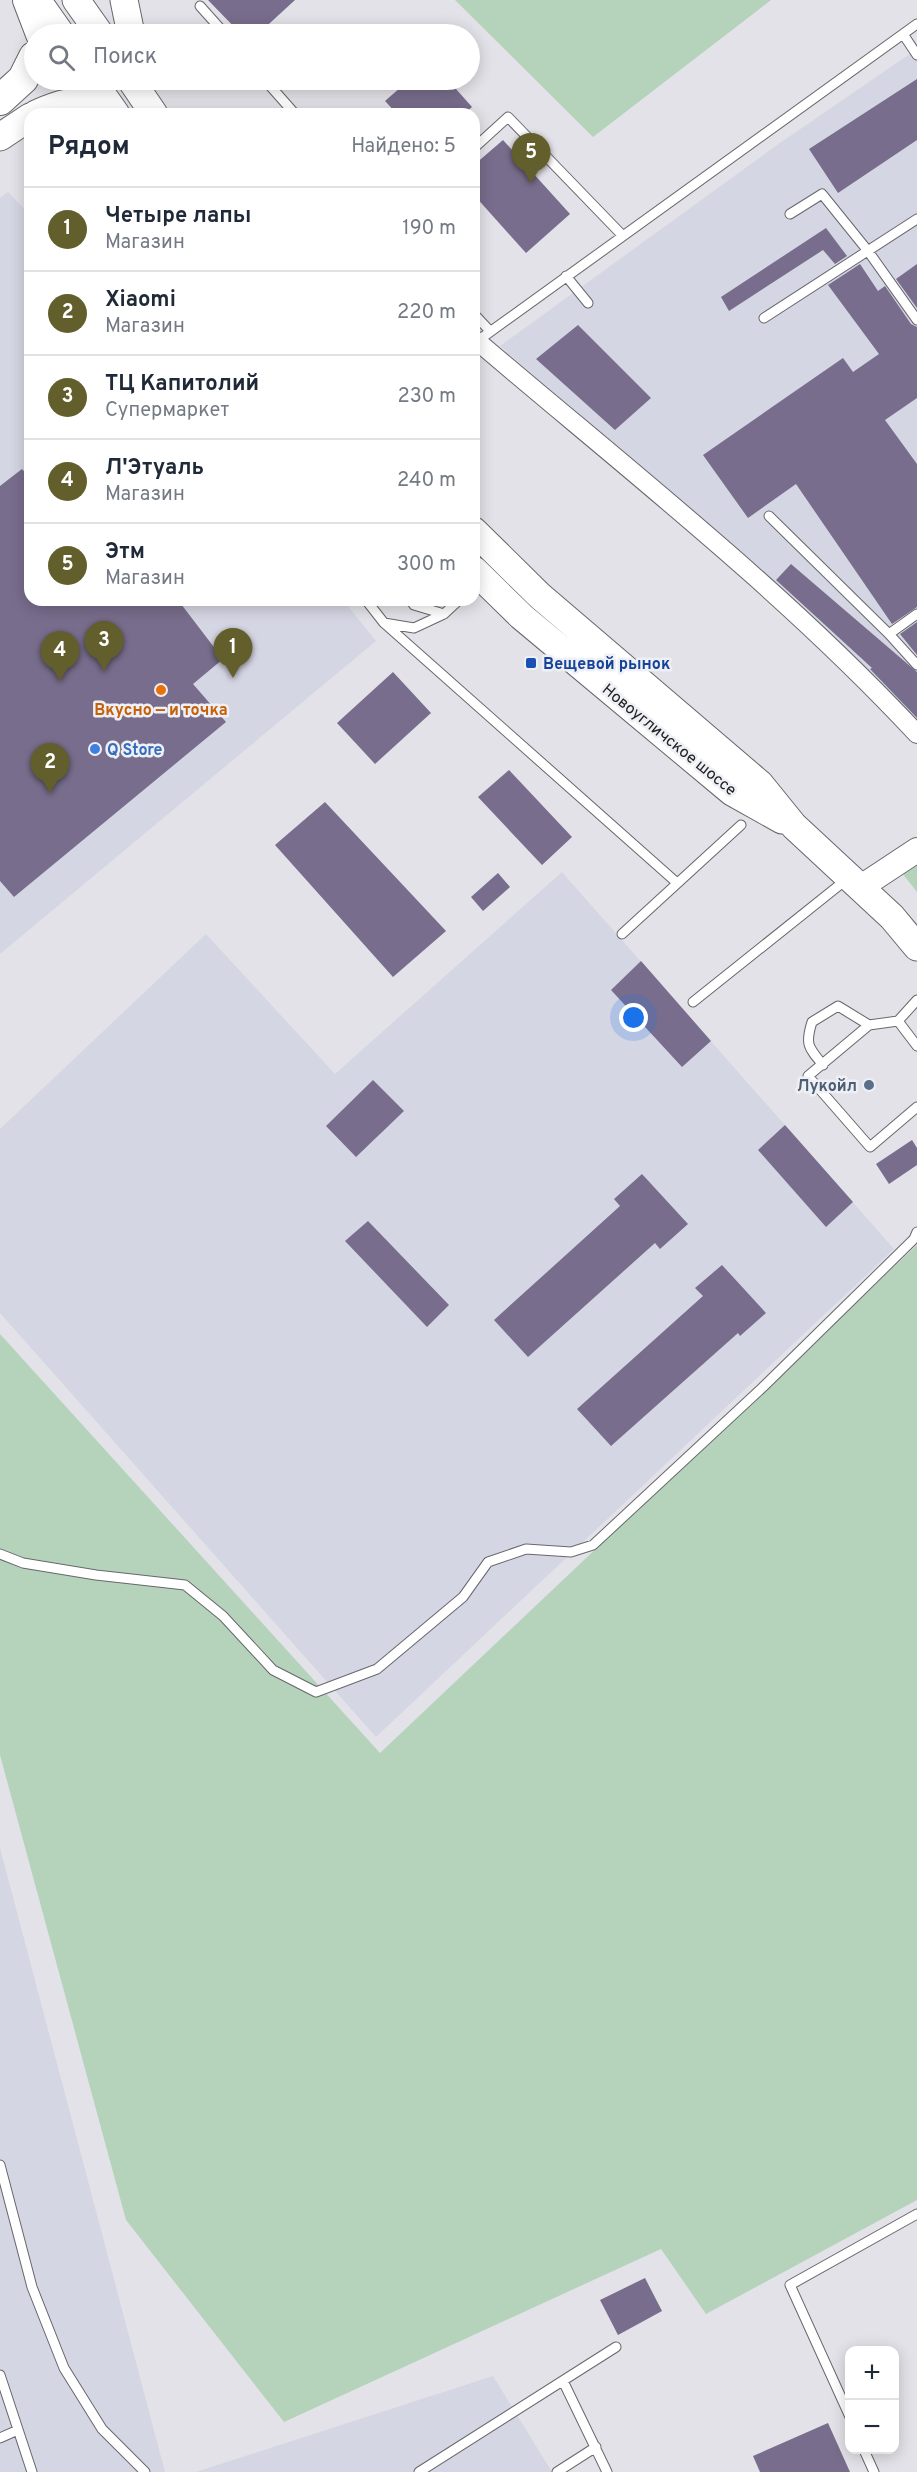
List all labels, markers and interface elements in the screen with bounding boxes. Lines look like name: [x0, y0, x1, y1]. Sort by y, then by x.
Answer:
search box: [24, 24, 480, 90]
icon: search: [45, 41, 78, 74]
text: Поиск: [93, 44, 157, 71]
text: Рядом: [48, 131, 130, 164]
text: Найдено: 5: [351, 134, 456, 160]
pin: 5: [512, 134, 550, 183]
text: Четыре лапы: [105, 203, 251, 230]
text: 1: [64, 216, 72, 242]
text: 190 m: [402, 216, 456, 242]
text: Магазин: [105, 230, 185, 256]
text: Xiaomi: [105, 287, 176, 314]
text: 2: [61, 300, 74, 326]
text: 220 m: [397, 300, 456, 326]
text: Магазин: [105, 314, 185, 340]
text: ТЦ Капитолий: [105, 371, 259, 398]
text: 3: [62, 384, 74, 410]
text: 230 m: [397, 384, 456, 410]
text: Супермаркет: [105, 398, 229, 424]
text: Л'Этуаль: [105, 455, 204, 482]
text: 4: [61, 468, 74, 494]
text: 240 m: [397, 468, 456, 494]
text: Магазин: [105, 482, 185, 508]
text: Этм: [105, 539, 145, 566]
text: 5: [61, 552, 74, 578]
text: 300 m: [397, 552, 456, 578]
text: Магазин: [105, 566, 185, 592]
pin: 3: [84, 622, 124, 671]
pin: 1: [214, 628, 252, 678]
pin: 4: [40, 632, 80, 681]
place label: Вещевой рынок: [543, 655, 670, 675]
marker: Вещевой рынок: [524, 656, 538, 670]
street label: Новоугличское шоссе: [598, 680, 740, 801]
marker: Вкусно — и точка: [154, 683, 168, 697]
place label: Вкусно — и точка: [94, 701, 228, 721]
place label: Q Store: [107, 741, 163, 761]
marker: Q Store: [88, 742, 102, 756]
pin: 2: [31, 744, 70, 793]
your location: [619, 1003, 648, 1032]
place label: Лукойл: [797, 1077, 857, 1097]
marker: Лукойл: [862, 1078, 876, 1092]
map controls: [845, 2346, 899, 2454]
button: +: [845, 2346, 899, 2400]
button: −: [845, 2400, 899, 2454]

